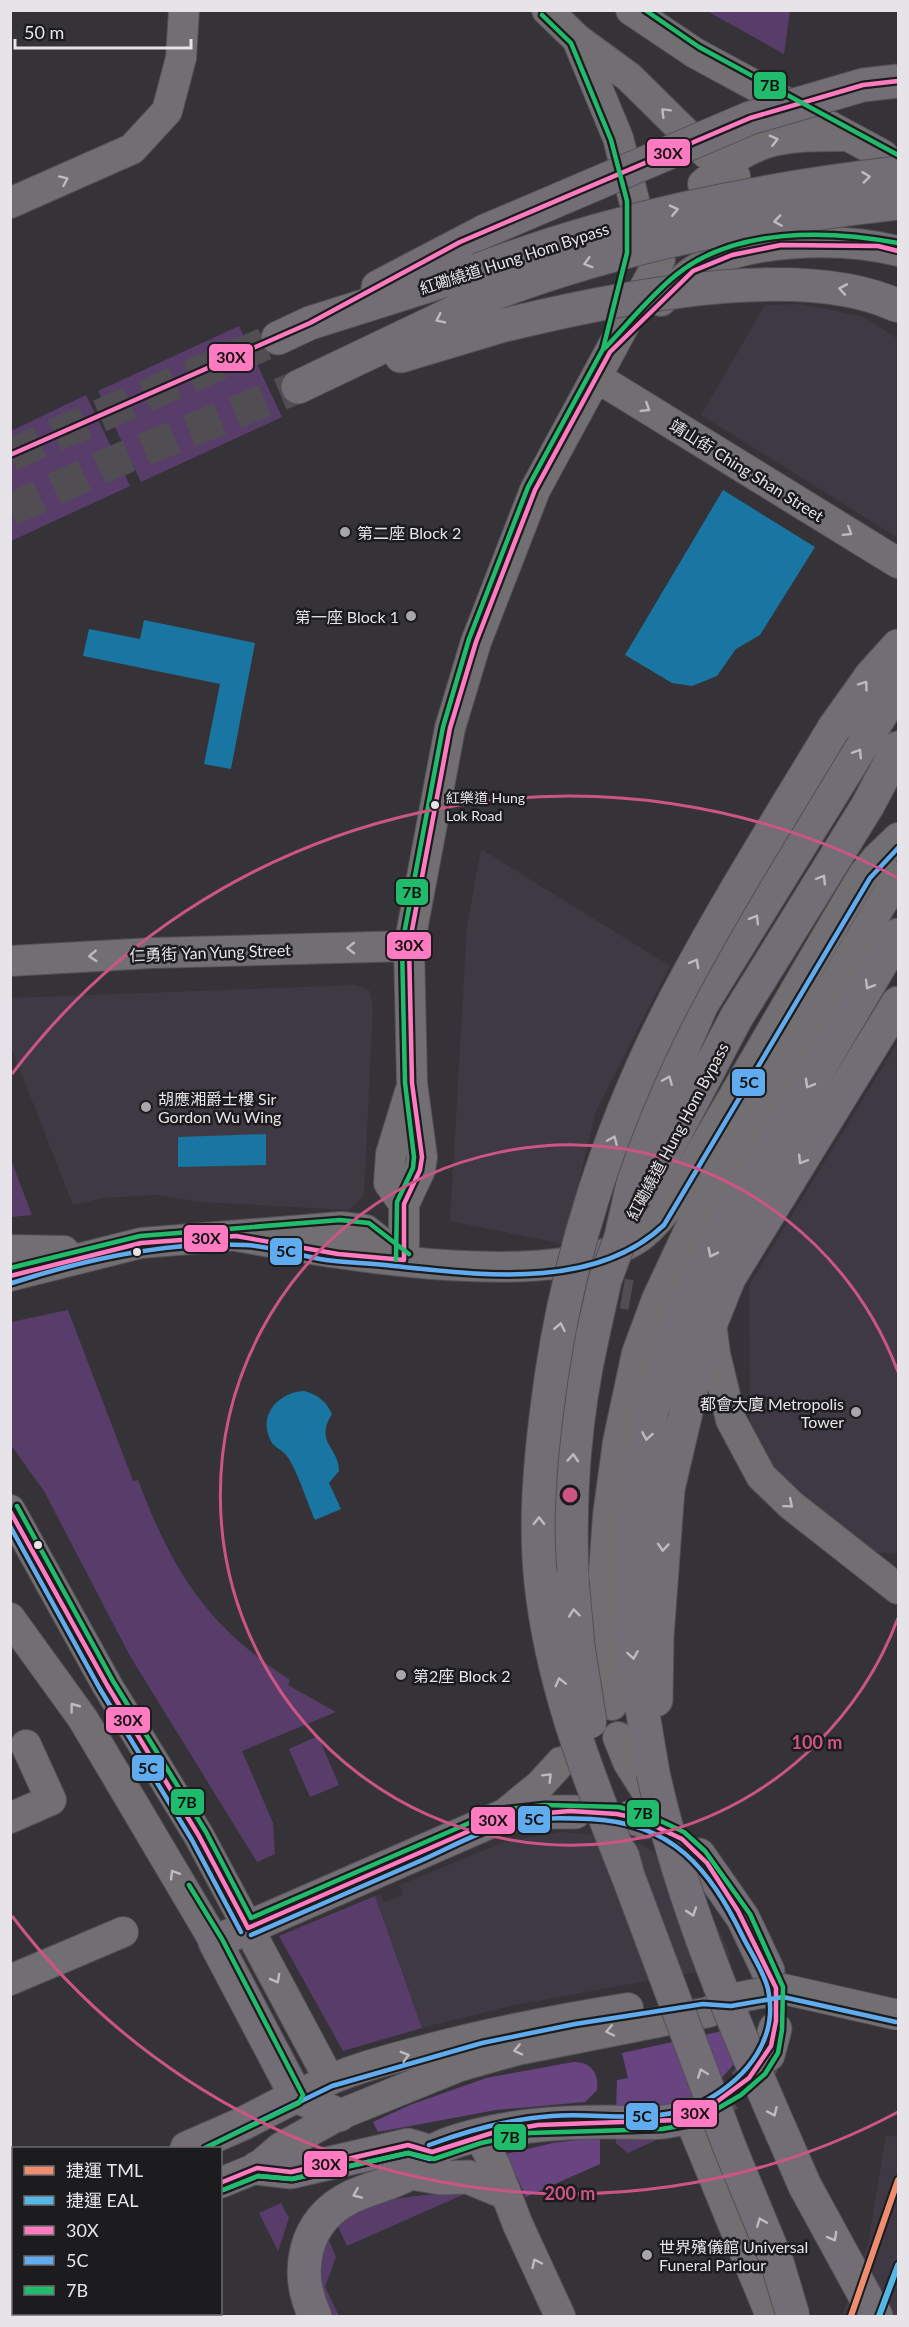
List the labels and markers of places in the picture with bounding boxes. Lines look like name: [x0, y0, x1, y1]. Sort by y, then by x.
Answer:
place label: 第二座 Block 2: [357, 523, 461, 542]
marker: 第二座 Block 2: [338, 525, 352, 539]
place label: 第一座 Block 1: [295, 607, 399, 626]
marker: 第一座 Block 1: [404, 609, 418, 623]
place label: 紅樂道 Hung Lok Road: [446, 789, 525, 824]
marker: 紅樂道 Hung Lok Road: [429, 799, 441, 811]
place label: 胡應湘爵士樓 Sir Gordon Wu Wing: [158, 1089, 281, 1126]
marker: 胡應湘爵士樓 Sir Gordon Wu Wing: [139, 1100, 153, 1114]
unlabelled marker: [131, 1246, 143, 1258]
place label: 都會大廈 Metropolis Tower: [700, 1394, 844, 1431]
marker: 都會大廈 Metropolis Tower: [849, 1405, 863, 1419]
centre of rings: [560, 1485, 580, 1505]
unlabelled marker: [32, 1539, 44, 1551]
place label: 第2座 Block 2: [413, 1666, 511, 1685]
marker: 第2座 Block 2: [394, 1668, 408, 1682]
place label: 世界殯儀館 Universal Funeral Parlour: [659, 2237, 808, 2274]
marker: 世界殯儀館 Universal Funeral Parlour: [640, 2248, 654, 2262]

